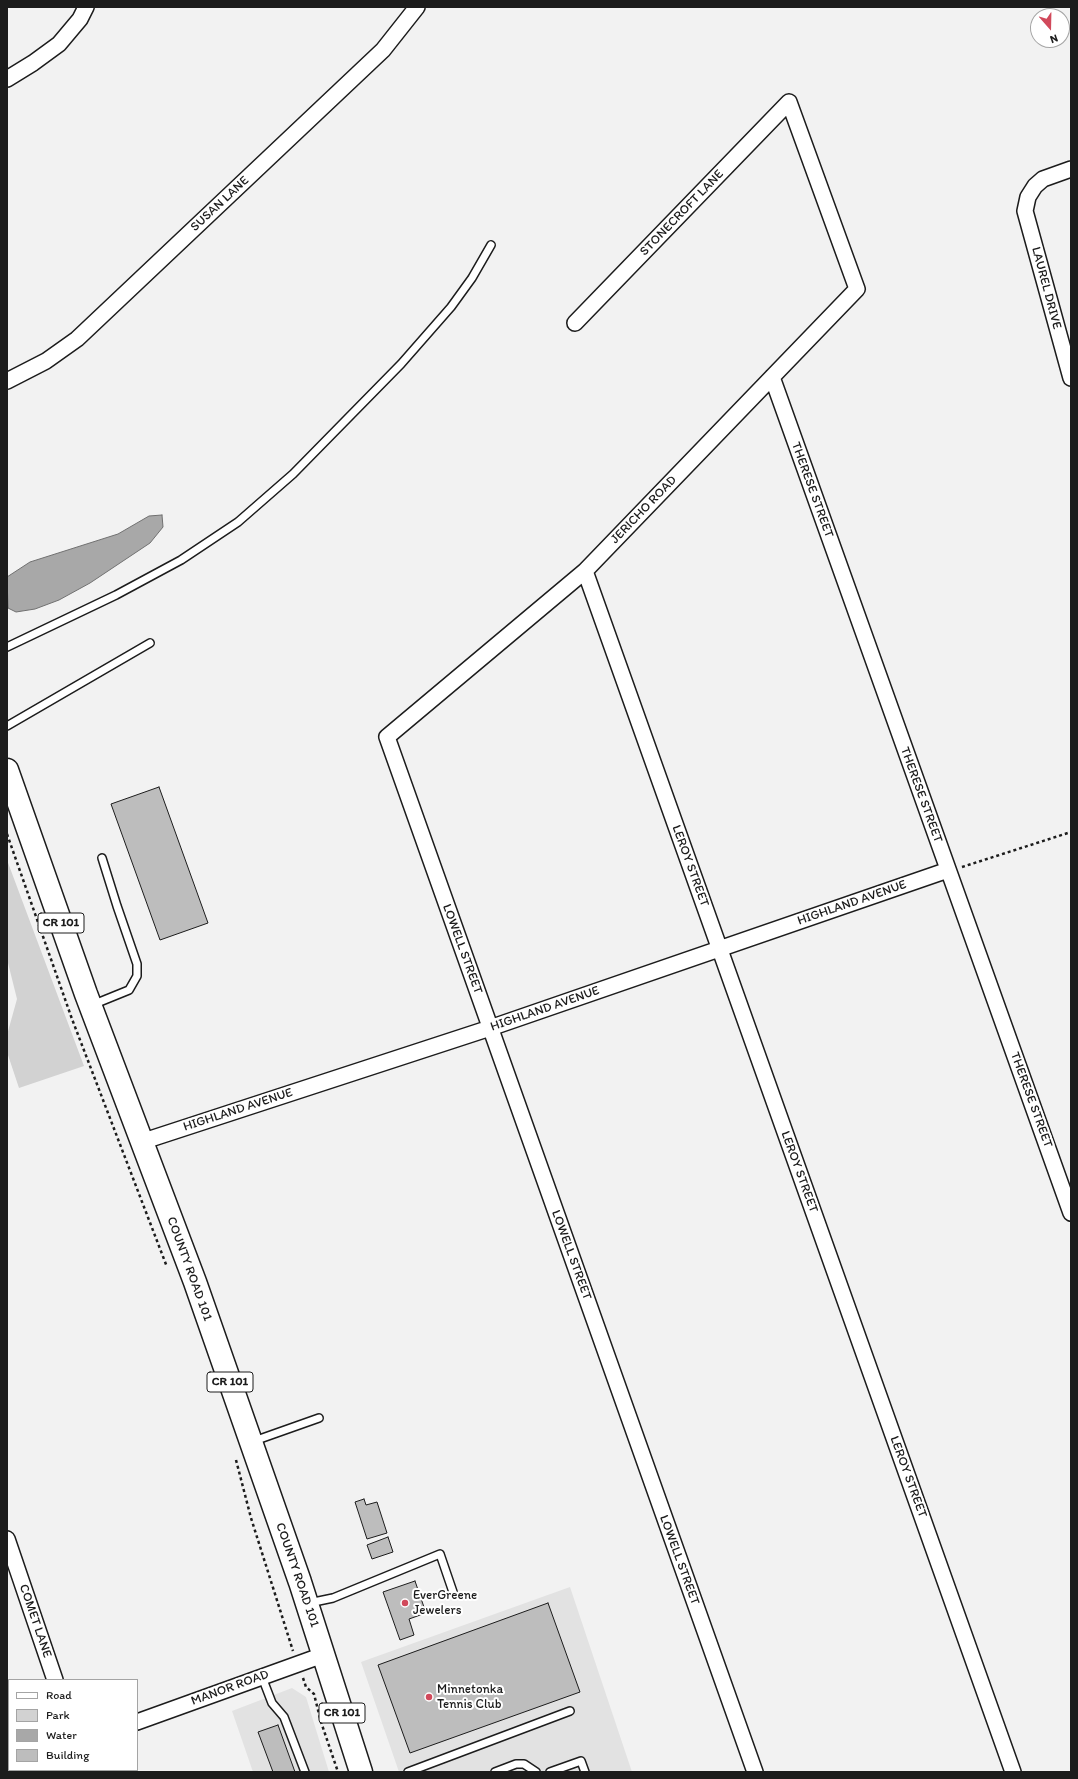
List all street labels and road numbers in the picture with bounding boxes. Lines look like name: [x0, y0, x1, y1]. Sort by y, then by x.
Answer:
street label: STONECROFT LANE: [637, 167, 727, 259]
street label: SUSAN LANE: [188, 173, 252, 235]
street label: LAUREL DRIVE: [1028, 245, 1064, 331]
street label: THERESE STREET: [787, 440, 837, 540]
street label: JERICHO ROAD: [608, 473, 680, 547]
street label: THERESE STREET: [896, 745, 946, 845]
street label: LEROY STREET: [668, 823, 712, 909]
street label: HIGHLAND AVENUE: [795, 877, 909, 929]
street label: LOWELL STREET: [438, 902, 486, 996]
road number: CR 101: [38, 913, 84, 933]
street label: HIGHLAND AVENUE: [488, 983, 602, 1035]
street label: THERESE STREET: [1006, 1050, 1056, 1150]
street label: HIGHLAND AVENUE: [181, 1085, 295, 1135]
street label: LEROY STREET: [777, 1129, 821, 1215]
street label: LOWELL STREET: [547, 1208, 595, 1302]
street label: COUNTY ROAD 101: [163, 1215, 215, 1323]
road number: CR 101: [207, 1372, 253, 1392]
street label: LEROY STREET: [886, 1434, 930, 1520]
street label: LOWELL STREET: [655, 1513, 703, 1607]
street label: COUNTY ROAD 101: [272, 1521, 322, 1629]
street label: COMET LANE: [15, 1582, 55, 1660]
street label: MANOR ROAD: [189, 1667, 271, 1709]
road number: CR 101: [319, 1703, 365, 1723]

